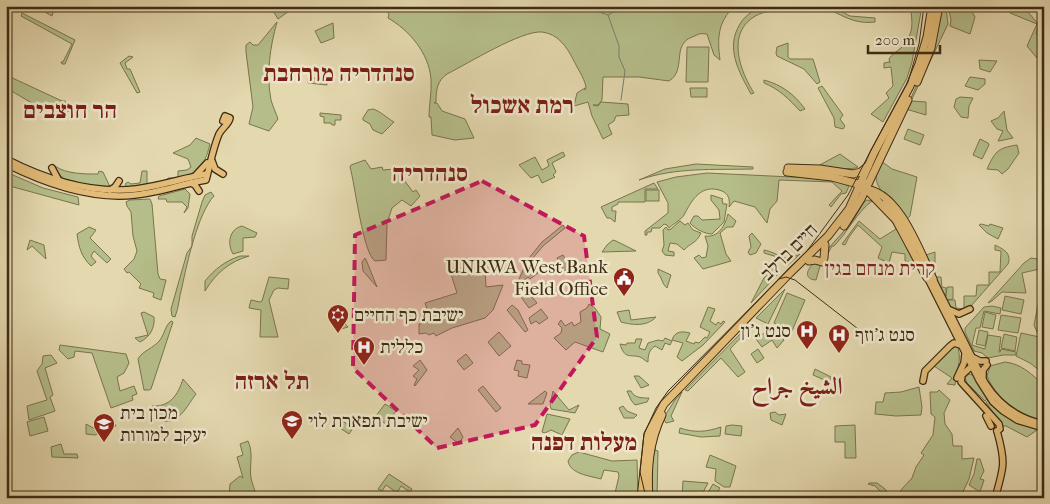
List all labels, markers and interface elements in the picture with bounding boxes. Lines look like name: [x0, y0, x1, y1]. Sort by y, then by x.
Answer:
scale bar: [868, 22, 940, 54]
text: 200 m: [875, 31, 915, 49]
district label: סנהדריה מורחבת: [263, 59, 415, 87]
district label: רמת אשכול: [470, 91, 574, 119]
district label: הר חוצבים: [23, 96, 117, 124]
district label: סנהדריה: [392, 159, 468, 187]
street label: חיים ברלב: [756, 219, 822, 285]
place label: UNRWA West Bank Field Office: [446, 256, 608, 300]
district label: קרית מנחם בגין: [825, 257, 935, 280]
public building icon: UNRWA West Bank Field Office: [612, 266, 636, 297]
synagogue icon: ישיבת כף החיים: [326, 303, 350, 334]
place label: ישיבת כף החיים: [354, 304, 463, 326]
hospital icon: סנט ג'ון: [795, 319, 819, 350]
place label: סנט ג'ון: [741, 320, 791, 342]
hospital icon: סנט ג'וזף: [827, 323, 851, 354]
place label: סנט ג'וזף: [855, 324, 915, 346]
hospital icon: כללית: [352, 335, 376, 366]
place label: כללית: [380, 336, 423, 358]
district label: תל ארזה: [234, 367, 310, 395]
district label: الشيخ جراح: [751, 372, 843, 408]
place label: מכון בית יעקב למורות: [120, 402, 206, 446]
school or university icon: ישיבת תפארת לוי: [280, 409, 304, 440]
place label: ישיבת תפארת לוי: [308, 410, 428, 432]
school or university icon: מכון בית יעקב למורות: [92, 412, 116, 443]
district label: מעלות דפנה: [531, 428, 637, 456]

